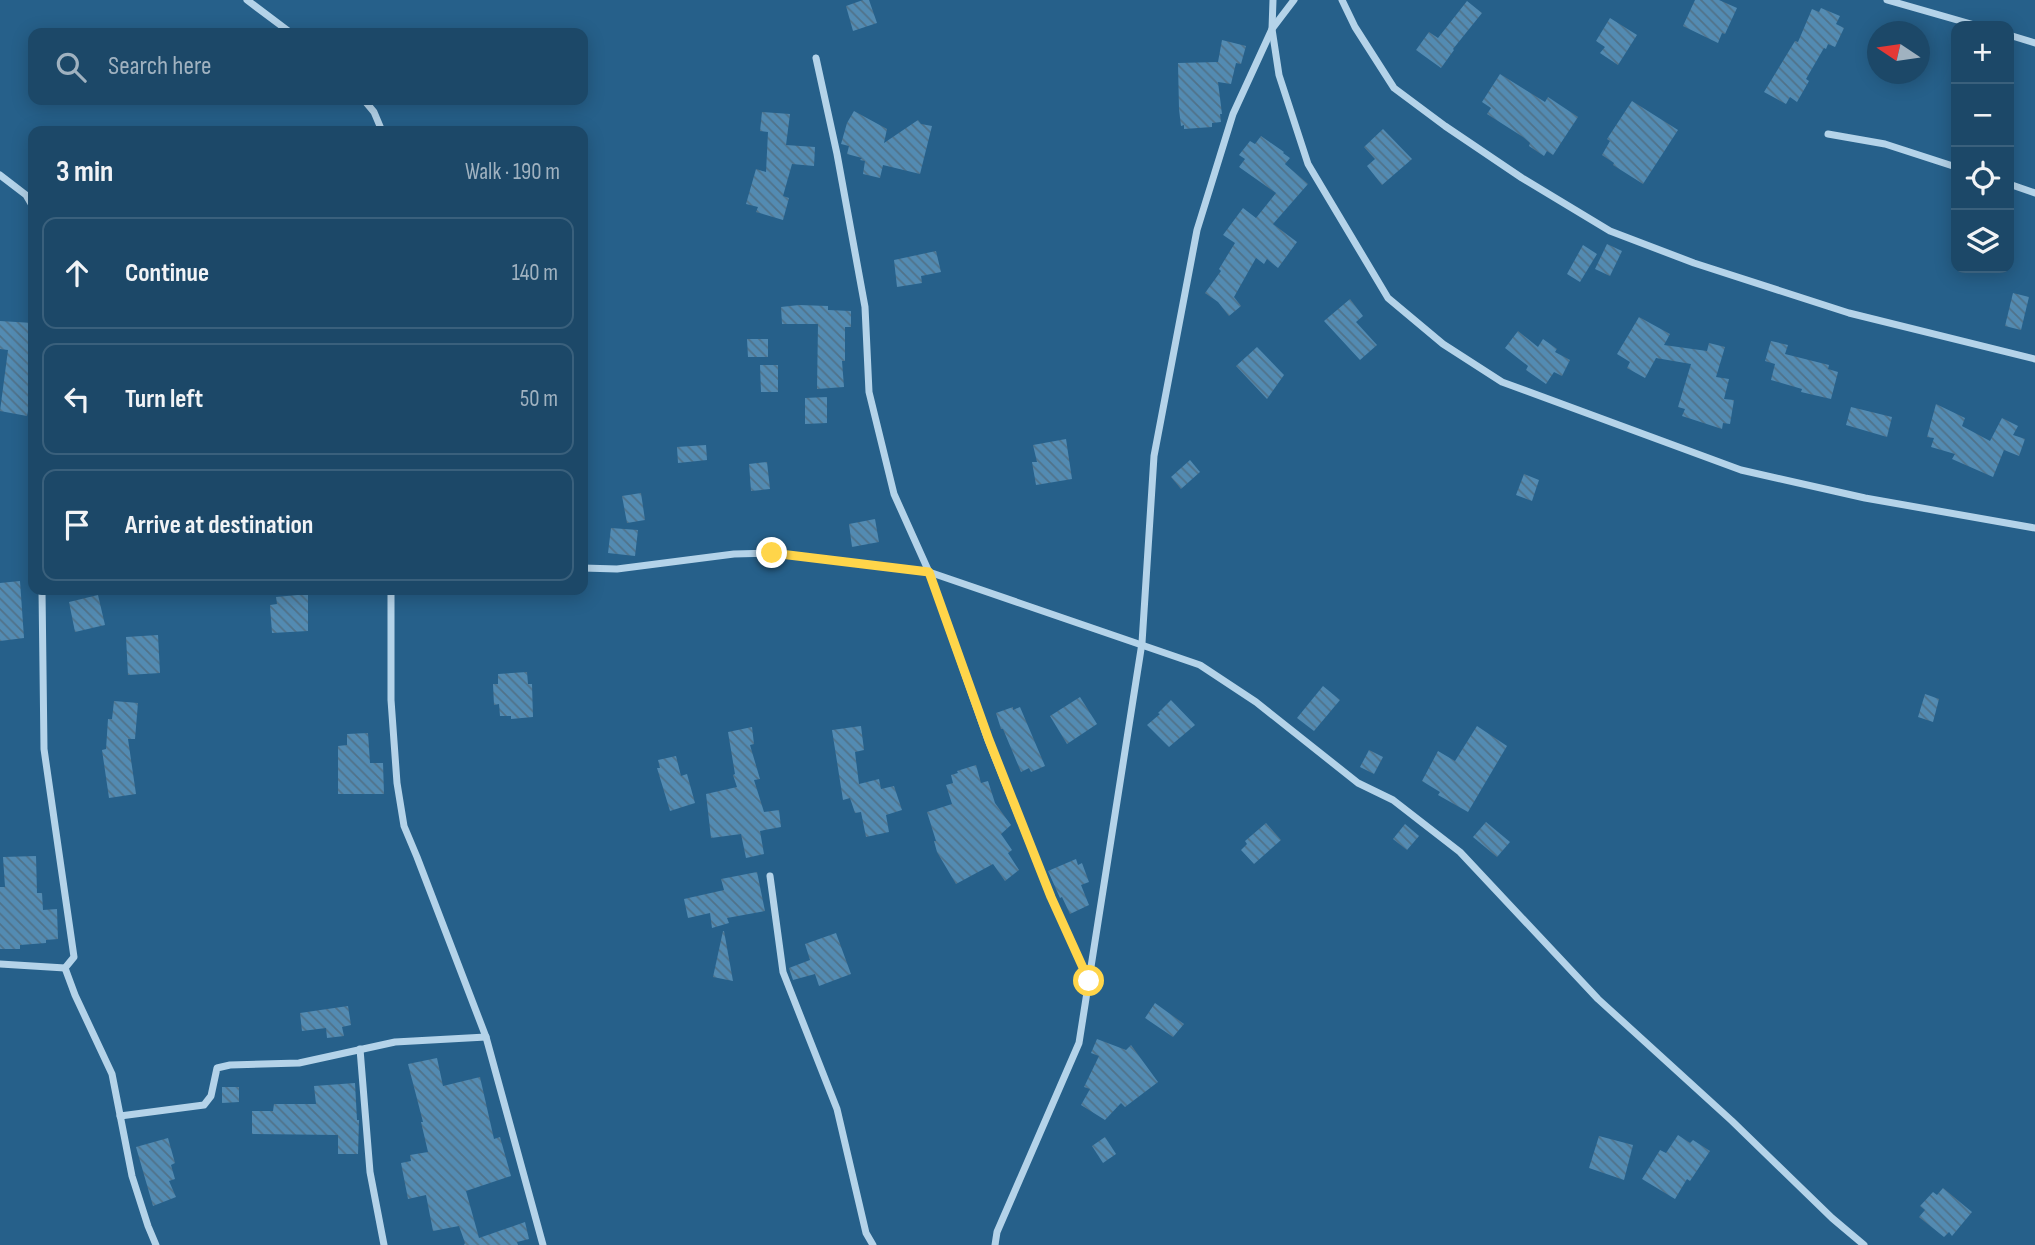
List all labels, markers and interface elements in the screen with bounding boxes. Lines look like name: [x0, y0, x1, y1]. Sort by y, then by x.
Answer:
north arrow: [1867, 21, 1930, 84]
map controls: [1951, 21, 2014, 273]
button: +: [1951, 21, 2014, 84]
search box: [28, 28, 588, 105]
icon: search: [52, 48, 90, 86]
text: Search here: [108, 51, 211, 82]
button: −: [1951, 84, 2014, 147]
button: locate: [1951, 147, 2014, 210]
text: 3 min: [56, 154, 113, 190]
text: Walk · 190 m: [465, 158, 560, 186]
button: layers: [1951, 210, 2014, 273]
icon: ahead: [58, 254, 96, 292]
text: Continue: [125, 258, 209, 289]
text: 140 m: [512, 259, 558, 287]
icon: left: [58, 380, 96, 418]
text: Turn left: [125, 384, 203, 415]
text: 50 m: [520, 385, 558, 413]
icon: arrive: [58, 506, 96, 544]
text: Arrive at destination: [125, 510, 313, 541]
route end: [756, 537, 787, 568]
route start: [1073, 965, 1104, 996]

